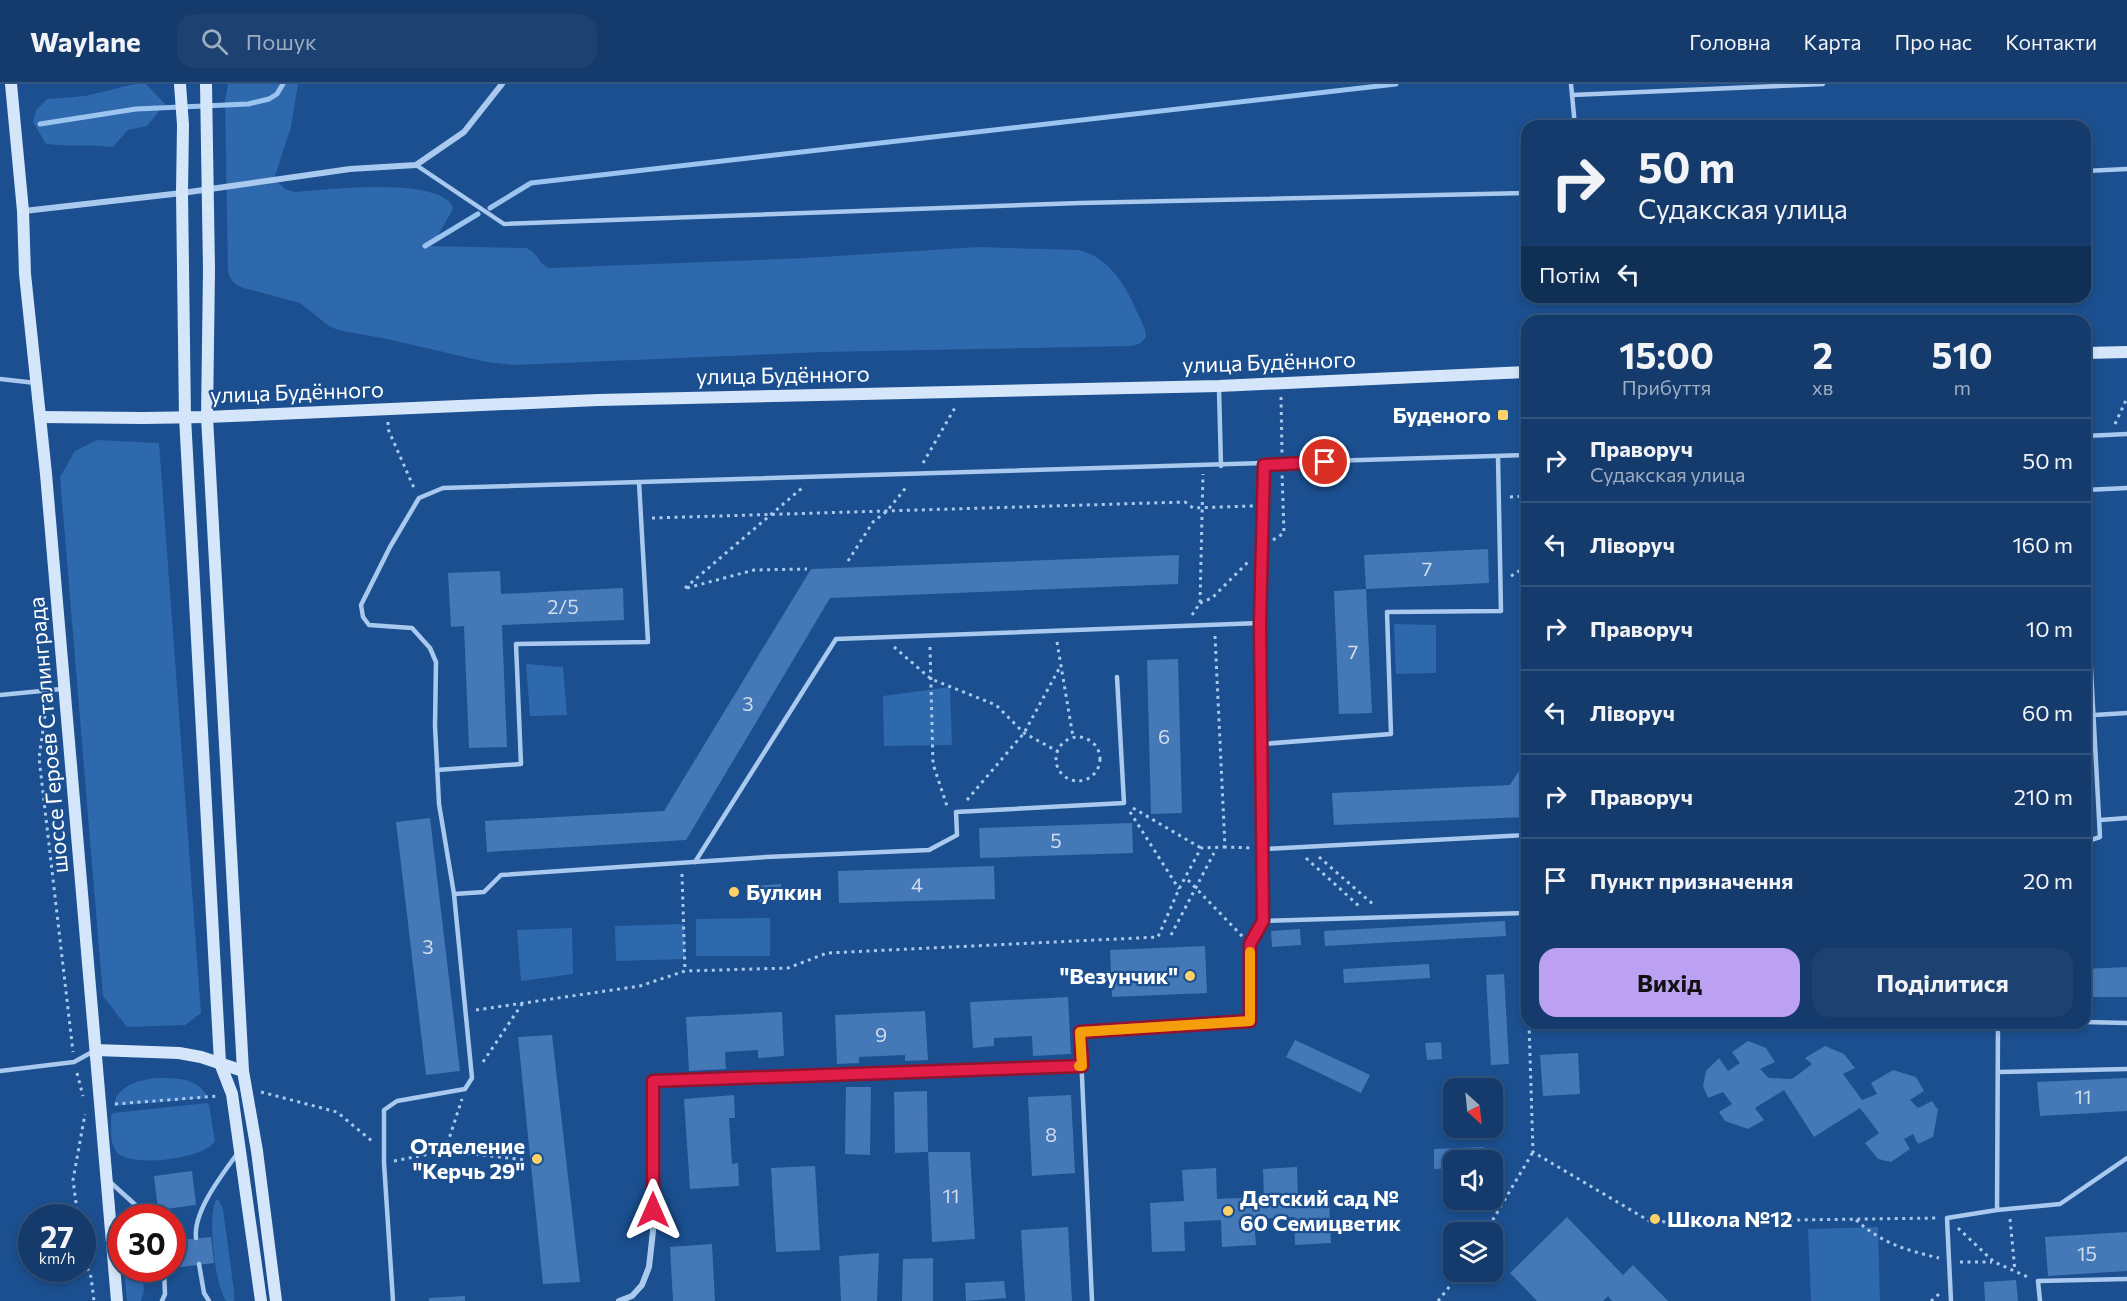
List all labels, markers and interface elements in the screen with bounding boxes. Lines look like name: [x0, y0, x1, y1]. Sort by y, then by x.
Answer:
search box: [177, 14, 597, 68]
text: Waylane: [30, 24, 141, 58]
icon: search: [198, 25, 231, 58]
text: Пошук: [246, 28, 317, 55]
text: Головна: [1689, 29, 1771, 54]
text: Карта: [1804, 29, 1861, 54]
text: Про нас: [1894, 29, 1972, 54]
text: Контакти: [2005, 29, 2097, 54]
text: 50 m: [1638, 140, 1735, 192]
icon: right: [1539, 144, 1617, 222]
text: Судакская улица: [1638, 192, 1848, 225]
icon: left: [1612, 258, 1645, 291]
text: Потім: [1539, 261, 1600, 288]
text: 15:00: [1619, 332, 1714, 376]
text: 2: [1812, 332, 1833, 376]
text: 510: [1932, 332, 1993, 376]
street label: улица Будённого: [1182, 345, 1356, 378]
street label: улица Будённого: [696, 359, 870, 390]
street label: улица Будённого: [210, 375, 384, 408]
text: Прибуття: [1622, 375, 1711, 399]
text: хв: [1812, 375, 1833, 399]
text: m: [1953, 375, 1971, 399]
place label: Буденого: [1392, 401, 1491, 428]
marker: Буденого: [1496, 408, 1510, 422]
text: Праворуч: [1590, 435, 1693, 462]
pin: [1299, 436, 1350, 487]
icon: right: [1539, 444, 1572, 477]
icon: arrive: [1308, 445, 1341, 478]
text: 50 m: [2023, 447, 2073, 474]
text: Судакская улица: [1590, 462, 1745, 486]
icon: left: [1539, 528, 1572, 561]
text: Ліворуч: [1590, 531, 1675, 558]
text: 160 m: [2012, 531, 2073, 558]
house number: 7: [1422, 556, 1432, 580]
house number: 2/5: [547, 594, 579, 618]
street label: шоссе Героев Сталинграда: [22, 596, 73, 874]
icon: right: [1539, 612, 1572, 645]
text: Праворуч: [1590, 615, 1693, 642]
text: 10 m: [2026, 615, 2073, 642]
house number: 7: [1348, 639, 1358, 663]
house number: 3: [742, 691, 754, 715]
icon: left: [1539, 696, 1572, 729]
text: Ліворуч: [1590, 699, 1675, 726]
text: 60 m: [2022, 699, 2073, 726]
house number: 6: [1158, 724, 1170, 748]
icon: right: [1539, 780, 1572, 813]
text: Праворуч: [1590, 783, 1693, 810]
text: 210 m: [2014, 783, 2073, 810]
house number: 5: [1050, 828, 1062, 852]
icon: arrive: [1539, 864, 1572, 897]
text: Пункт призначення: [1590, 867, 1793, 894]
text: 20 m: [2023, 867, 2073, 894]
house number: 4: [911, 872, 923, 896]
place label: Булкин: [746, 878, 822, 905]
marker: Булкин: [727, 885, 741, 899]
house number: 3: [422, 934, 434, 958]
button: Вихід: [1539, 948, 1800, 1017]
button: Поділитися: [1812, 948, 2073, 1017]
place label: "Везунчик": [1060, 962, 1178, 989]
marker: "Везунчик": [1183, 969, 1197, 983]
house number: 9: [875, 1022, 887, 1046]
north arrow: [1443, 1078, 1503, 1138]
map controls: [1443, 1078, 1503, 1282]
house number: 11: [2074, 1084, 2092, 1108]
house number: 8: [1045, 1122, 1057, 1146]
place label: Отделение "Керчь 29": [410, 1132, 525, 1184]
button: sound: [1443, 1150, 1503, 1210]
marker: Отделение "Керчь 29": [530, 1152, 544, 1166]
position arrow: [621, 1178, 685, 1242]
house number: 11: [942, 1183, 960, 1207]
place label: Детский сад № 60 Семицветик: [1240, 1184, 1402, 1236]
speed limit sign: 30: [108, 1204, 186, 1282]
marker: Детский сад № 60 Семицветик: [1221, 1204, 1235, 1218]
place label: Школа №12: [1667, 1205, 1793, 1232]
marker: Школа №12: [1648, 1212, 1662, 1226]
text: 27: [40, 1217, 74, 1254]
button: layers: [1443, 1222, 1503, 1282]
house number: 15: [2077, 1241, 2097, 1265]
text: km/h: [39, 1249, 75, 1267]

